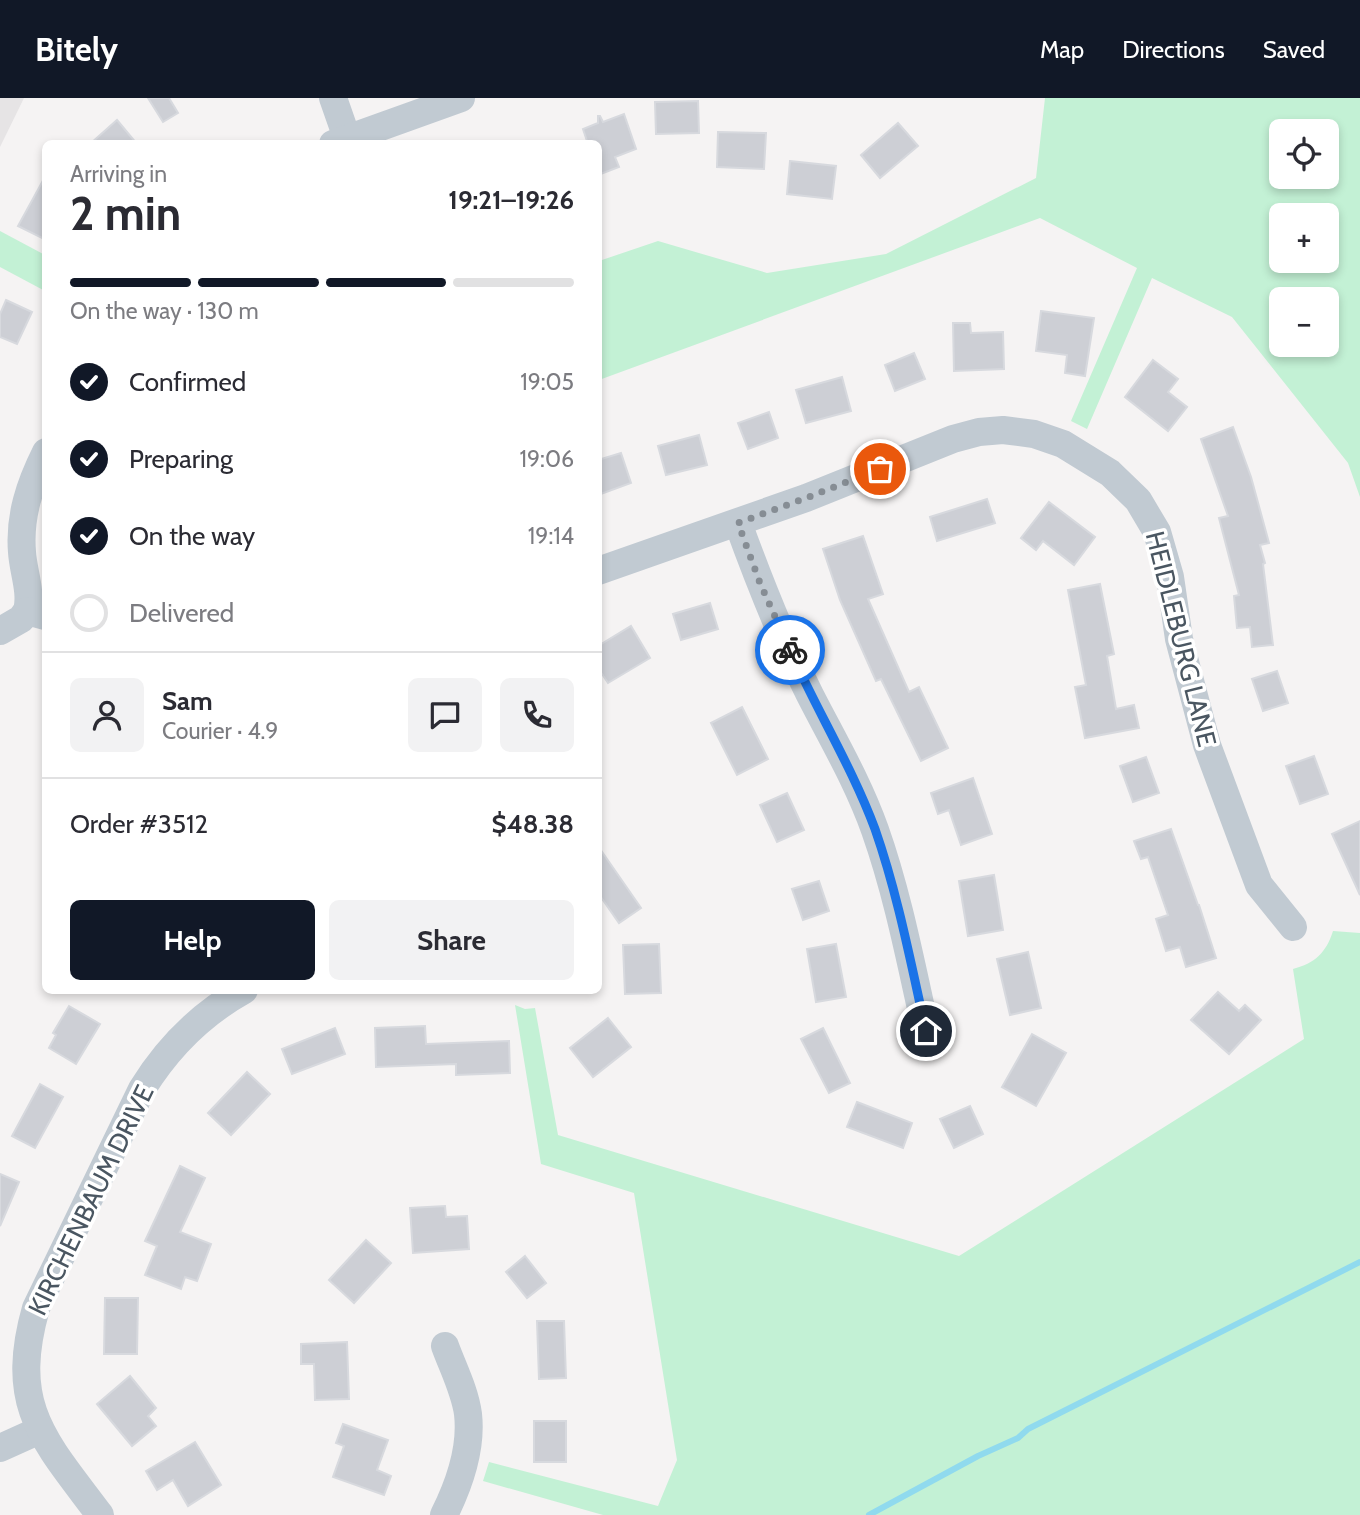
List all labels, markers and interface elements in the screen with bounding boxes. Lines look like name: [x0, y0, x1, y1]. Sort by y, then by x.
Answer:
text: Bitely: [35, 29, 118, 69]
text: Map: [1040, 35, 1084, 64]
text: Directions: [1122, 35, 1225, 64]
text: Saved: [1263, 35, 1325, 64]
map controls: [1269, 119, 1339, 357]
button: locate: [1269, 119, 1339, 189]
text: Arriving in: [70, 160, 167, 188]
text: 19:21–19:26: [448, 184, 574, 216]
text: 2 min: [70, 186, 181, 242]
button: +: [1269, 203, 1339, 273]
button: −: [1269, 287, 1339, 357]
text: On the way · 130 m: [70, 297, 259, 325]
icon: check: [70, 363, 108, 401]
text: Confirmed: [129, 366, 246, 398]
text: 19:05: [520, 368, 574, 396]
pin: [850, 439, 910, 499]
icon: check: [70, 440, 108, 478]
text: Preparing: [129, 443, 233, 475]
text: 19:06: [520, 445, 574, 473]
icon: bag: [861, 450, 899, 488]
icon: check: [70, 517, 108, 555]
text: On the way: [129, 520, 255, 552]
text: 19:14: [528, 522, 574, 550]
street label: HEIDLEBURG LANE: [1139, 528, 1223, 750]
text: Delivered: [129, 597, 234, 629]
courier: [755, 615, 825, 685]
icon: bike: [771, 631, 809, 669]
button: person: [70, 678, 144, 752]
button: chat: [408, 678, 482, 752]
button: phone: [500, 678, 574, 752]
text: Sam: [162, 685, 213, 717]
text: Courier · 4.9: [162, 717, 278, 745]
text: Order #3512: [70, 808, 208, 840]
text: $48.38: [492, 808, 574, 840]
button: Help: [70, 900, 315, 980]
button: Share: [329, 900, 574, 980]
pin: [896, 1001, 956, 1061]
icon: home: [907, 1012, 945, 1050]
street label: KIRCHENBAUM DRIVE: [21, 1080, 161, 1320]

